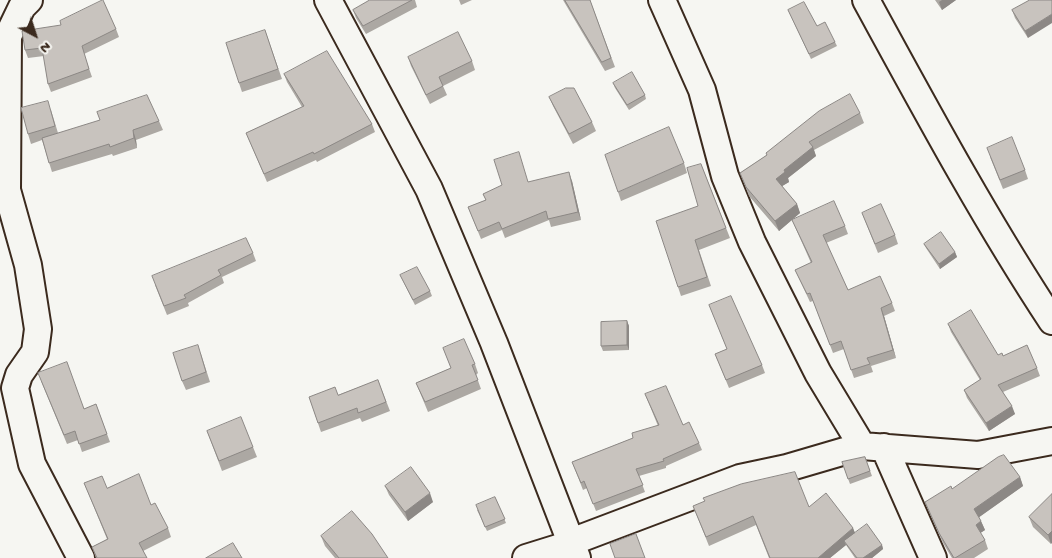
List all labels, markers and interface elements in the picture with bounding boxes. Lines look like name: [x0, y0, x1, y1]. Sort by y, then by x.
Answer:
north arrow: [10, 10, 60, 60]
text: N: [36, 37, 54, 56]

